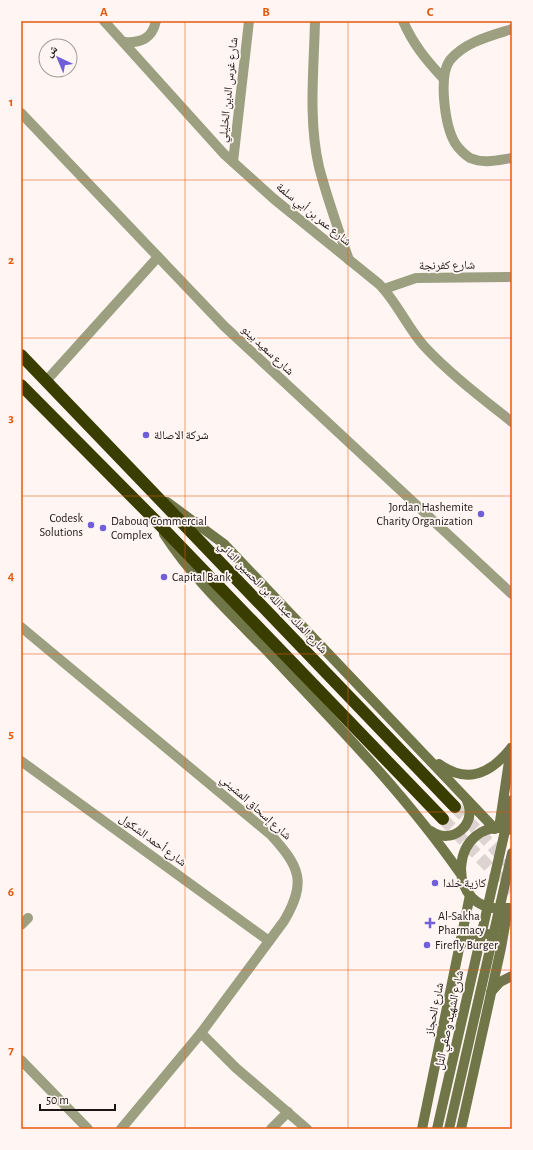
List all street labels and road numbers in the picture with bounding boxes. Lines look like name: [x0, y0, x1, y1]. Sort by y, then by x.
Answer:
street label: شارع غرس الدين الخليلي: [216, 37, 244, 144]
street label: شارع عمر بن أبي سلمة: [272, 180, 354, 251]
street label: شارع كفرنجة: [419, 259, 475, 273]
street label: شارع سعيد بينو: [238, 323, 296, 379]
street label: شارع الملك عبدالله بن الحسين الثاني: [213, 538, 330, 658]
street label: شارع إسحاق المشيني: [216, 772, 294, 845]
street label: شارع أحمد الشكول: [116, 811, 189, 870]
street label: شارع الشهيد وصفي التل: [433, 969, 469, 1072]
street label: شارع الحجاز: [422, 981, 447, 1038]

